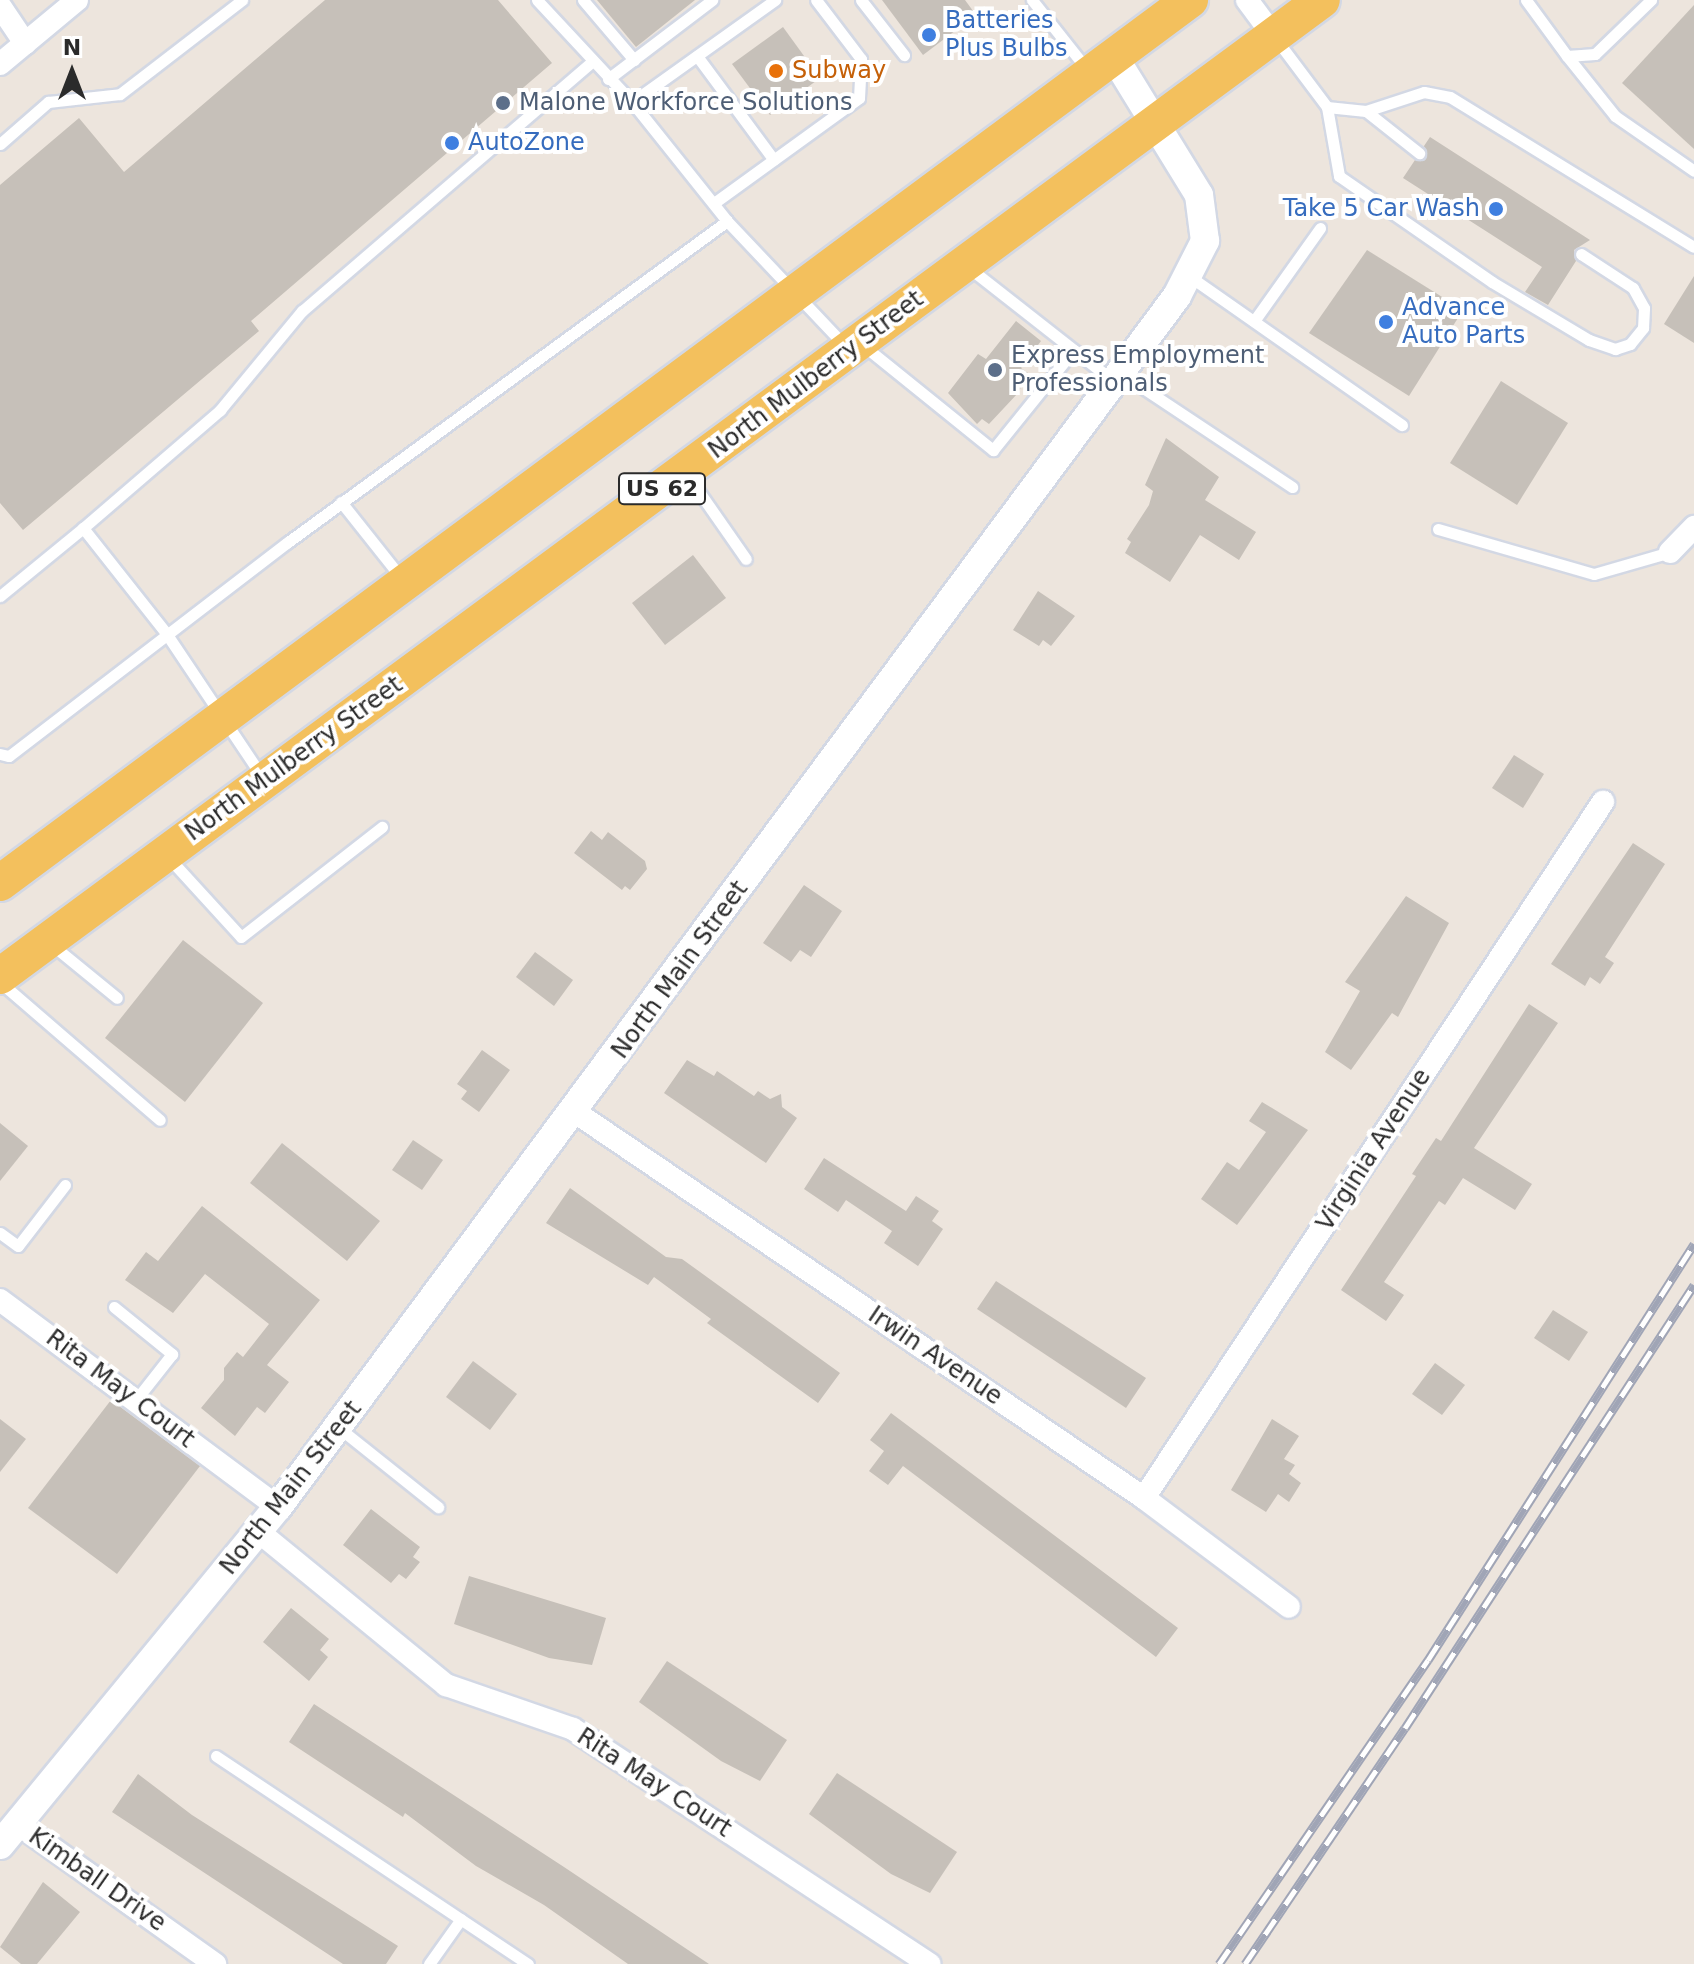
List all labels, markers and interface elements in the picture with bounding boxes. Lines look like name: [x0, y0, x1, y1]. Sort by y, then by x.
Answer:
place label: Batteries Plus Bulbs: [945, 7, 1068, 63]
marker: Batteries Plus Bulbs: [920, 26, 938, 44]
north arrow: [32, 32, 112, 112]
text: N: [63, 35, 81, 60]
place label: Subway: [792, 57, 886, 85]
marker: Subway: [767, 62, 785, 80]
place label: Malone Workforce Solutions: [519, 89, 852, 117]
marker: Malone Workforce Solutions: [494, 94, 512, 112]
place label: AutoZone: [468, 129, 585, 157]
marker: AutoZone: [443, 134, 461, 152]
place label: Take 5 Car Wash: [1283, 195, 1480, 223]
marker: Take 5 Car Wash: [1487, 200, 1505, 218]
street label: North Mulberry Street: [703, 285, 929, 465]
place label: Advance Auto Parts: [1402, 294, 1525, 350]
marker: Advance Auto Parts: [1377, 313, 1395, 331]
place label: Express Employment Professionals: [1011, 342, 1264, 398]
marker: Express Employment Professionals: [986, 361, 1004, 379]
road number: US 62: [618, 471, 706, 507]
street label: North Mulberry Street: [180, 671, 408, 847]
street label: North Main Street: [606, 876, 754, 1064]
street label: Virginia Avenue: [1311, 1064, 1437, 1236]
street label: Irwin Avenue: [863, 1301, 1007, 1411]
street label: Rita May Court: [40, 1324, 200, 1454]
street label: North Main Street: [214, 1395, 368, 1581]
street label: Rita May Court: [571, 1722, 737, 1844]
street label: Kimball Drive: [23, 1822, 171, 1938]

